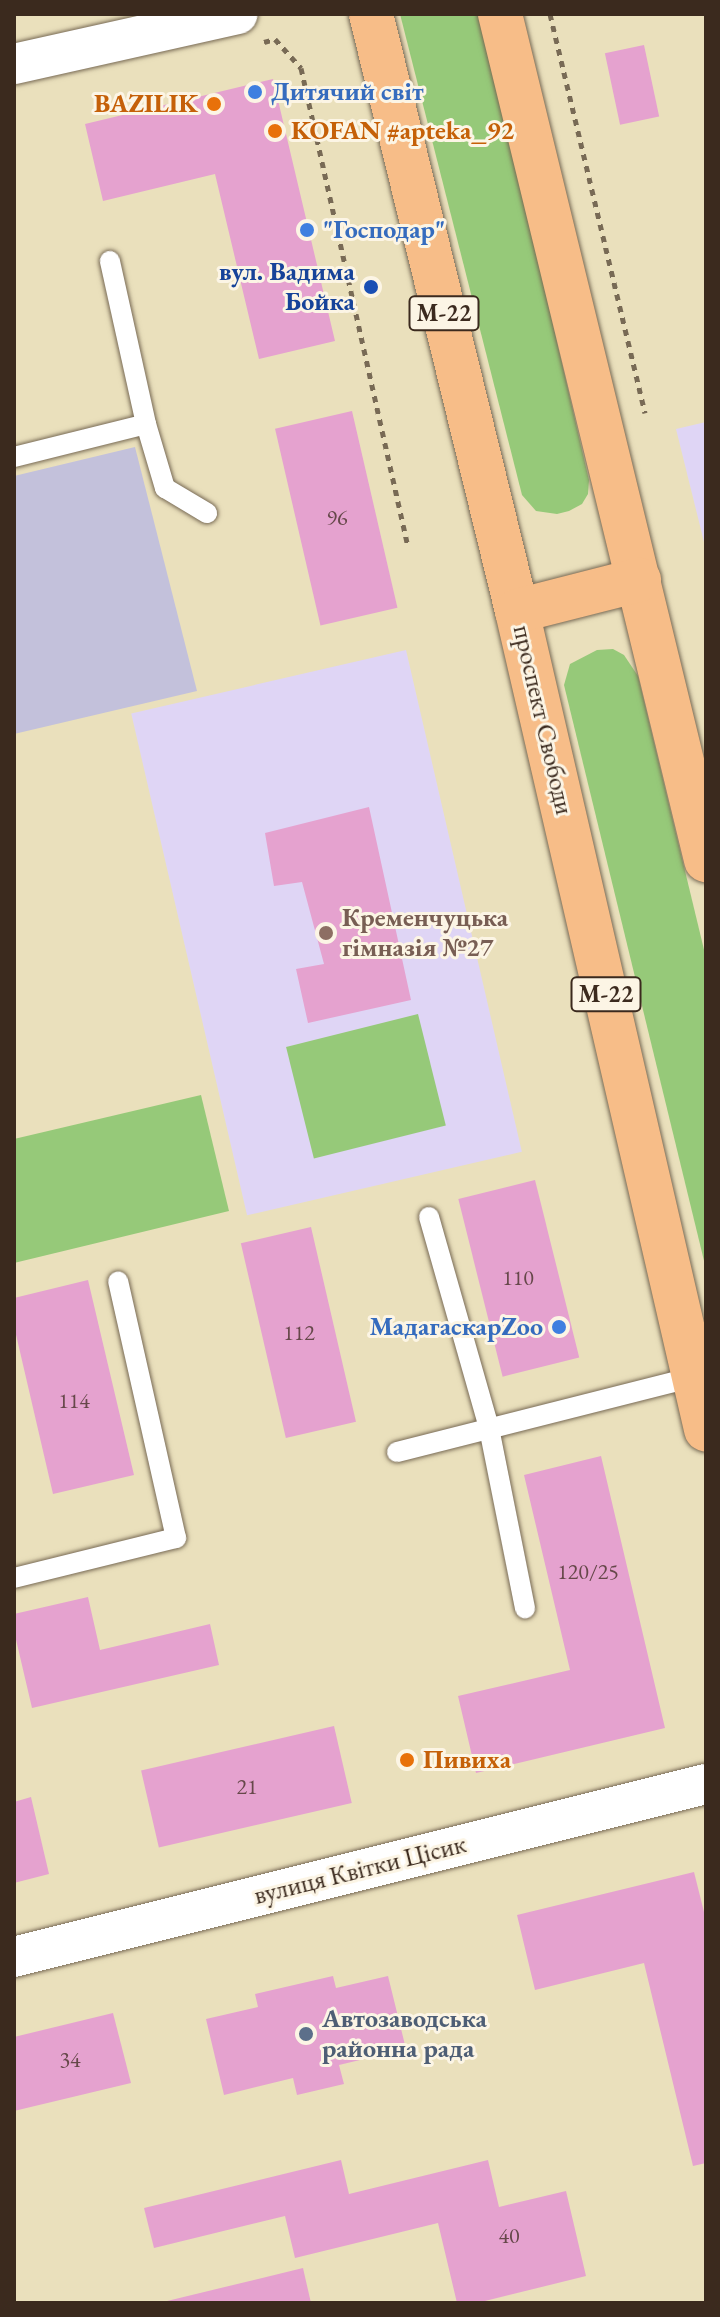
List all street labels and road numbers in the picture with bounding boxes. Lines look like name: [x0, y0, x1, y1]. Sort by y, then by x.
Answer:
road number: М-22: [408, 293, 480, 333]
street label: проспект Свободи: [506, 622, 580, 818]
road number: М-22: [570, 974, 642, 1014]
street label: вулиця Квітки Цісик: [251, 1829, 469, 1911]

